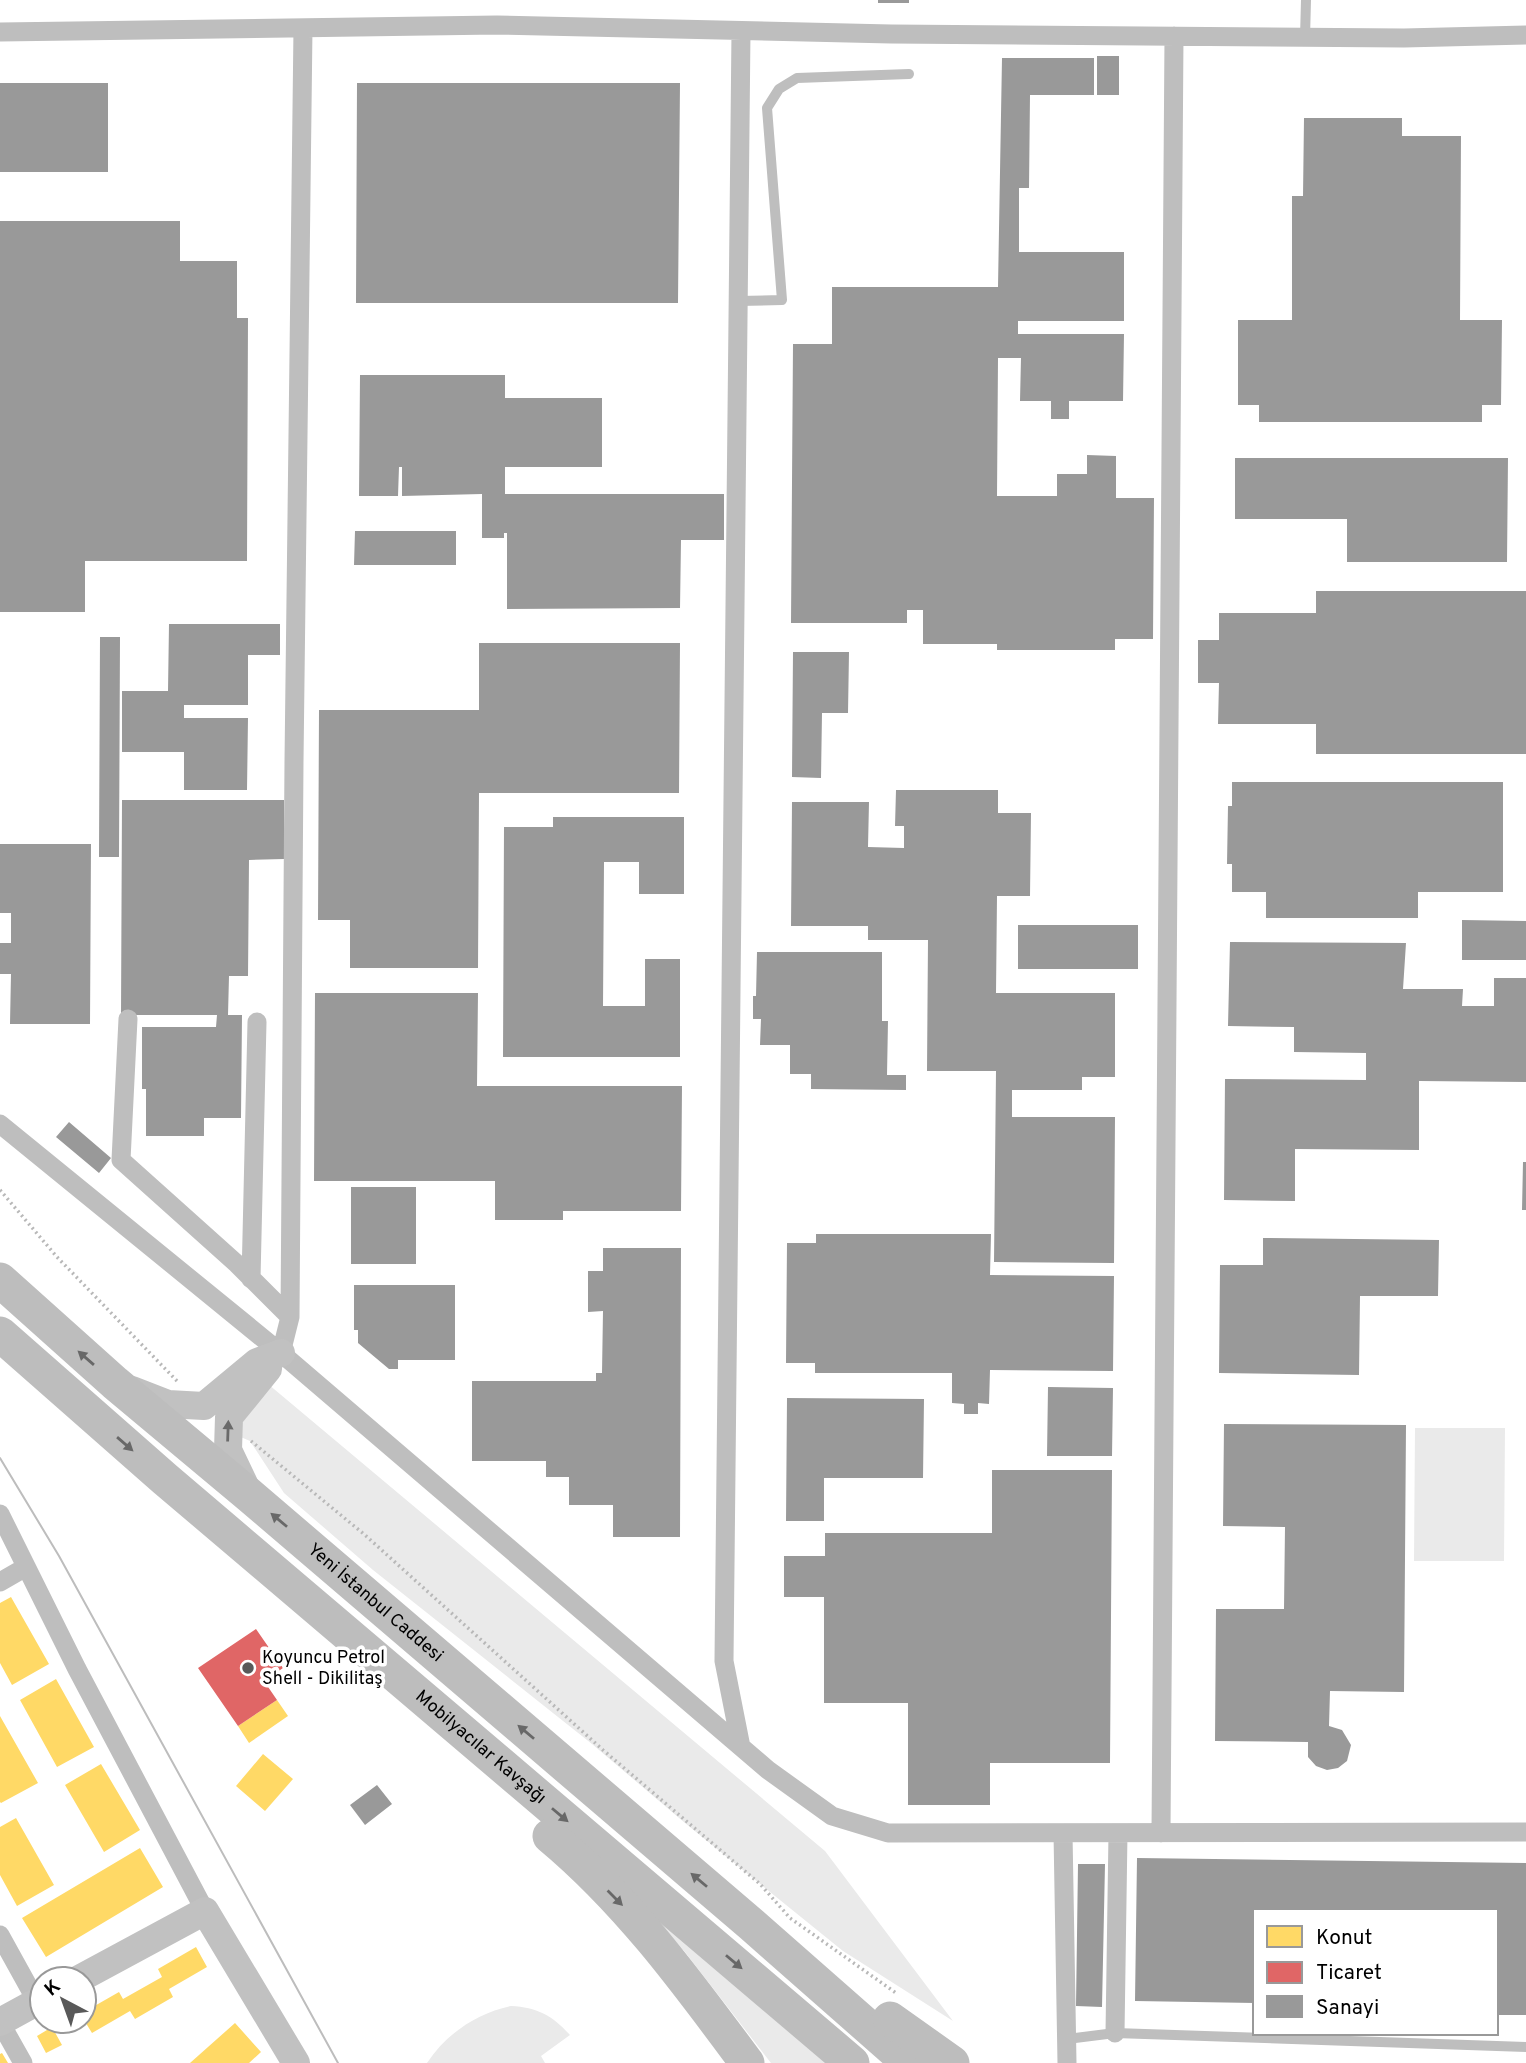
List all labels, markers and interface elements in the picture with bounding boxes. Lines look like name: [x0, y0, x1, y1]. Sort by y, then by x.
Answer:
one-way arrow: [77, 1350, 95, 1366]
one-way arrow: [223, 1420, 234, 1442]
one-way arrow: [116, 1436, 134, 1452]
one-way arrow: [270, 1513, 288, 1528]
street label: Yeni İstanbul Caddesi: [302, 1538, 448, 1667]
place label: Koyuncu Petrol Shell - Dikilitaş: [262, 1647, 385, 1691]
marker: Koyuncu Petrol Shell - Dikilitaş: [240, 1660, 256, 1676]
street label: Mobilyacılar Kavşağı: [410, 1685, 551, 1810]
one-way arrow: [518, 1725, 535, 1740]
one-way arrow: [551, 1807, 569, 1822]
one-way arrow: [691, 1873, 708, 1888]
one-way arrow: [606, 1889, 623, 1906]
legend: [1253, 1909, 1498, 2035]
text: Konut: [1316, 1925, 1373, 1952]
one-way arrow: [725, 1954, 742, 1969]
text: Ticaret: [1316, 1960, 1382, 1987]
north arrow: [28, 1965, 98, 2035]
text: K: [40, 1975, 66, 2002]
text: Sanayi: [1316, 1995, 1379, 2022]

